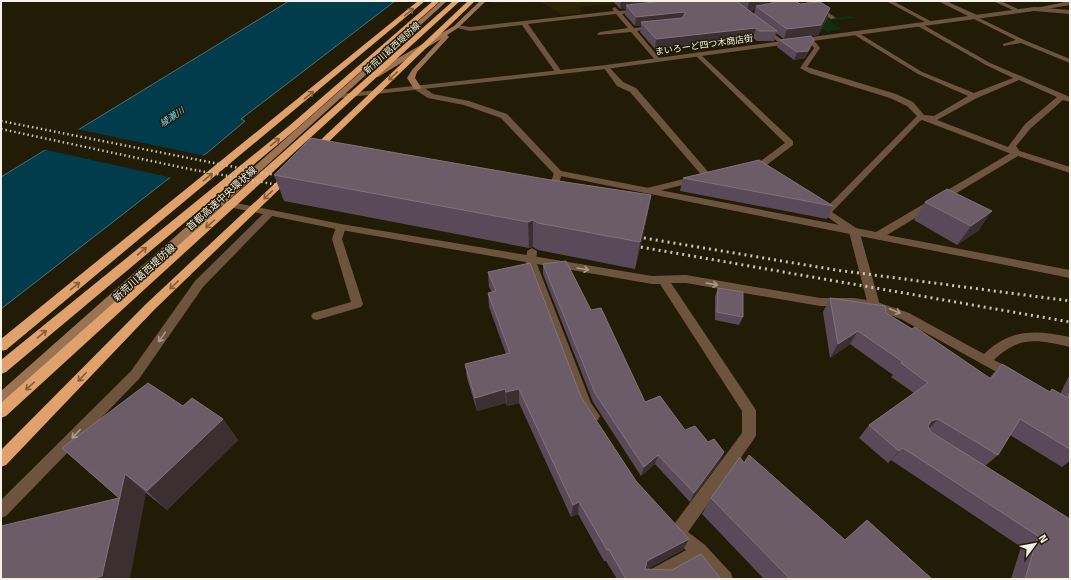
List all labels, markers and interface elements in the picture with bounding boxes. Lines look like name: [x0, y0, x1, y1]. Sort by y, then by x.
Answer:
one-way arrow: [404, 8, 414, 17]
street label: 新荒川葛西堤防線: [361, 18, 424, 77]
street label: まいろーど四つ木商店街: [654, 31, 754, 58]
one-way arrow: [388, 71, 398, 81]
one-way arrow: [303, 90, 314, 99]
water label: 綾瀬川: [157, 103, 187, 130]
one-way arrow: [269, 138, 280, 146]
street label: 首都高速中央環状線: [183, 163, 260, 234]
one-way arrow: [202, 172, 213, 181]
one-way arrow: [263, 190, 273, 200]
one-way arrow: [205, 219, 215, 229]
street label: 新荒川葛西堤防線: [110, 240, 179, 305]
one-way arrow: [137, 247, 148, 256]
one-way arrow: [576, 265, 589, 273]
one-way arrow: [169, 280, 179, 289]
one-way arrow: [705, 280, 718, 288]
one-way arrow: [70, 282, 81, 291]
one-way arrow: [889, 308, 901, 316]
one-way arrow: [36, 330, 47, 339]
one-way arrow: [158, 331, 166, 342]
one-way arrow: [78, 372, 87, 382]
one-way arrow: [25, 381, 35, 390]
one-way arrow: [71, 429, 81, 439]
north arrow: [1015, 524, 1055, 564]
text: N: [1035, 531, 1052, 546]

